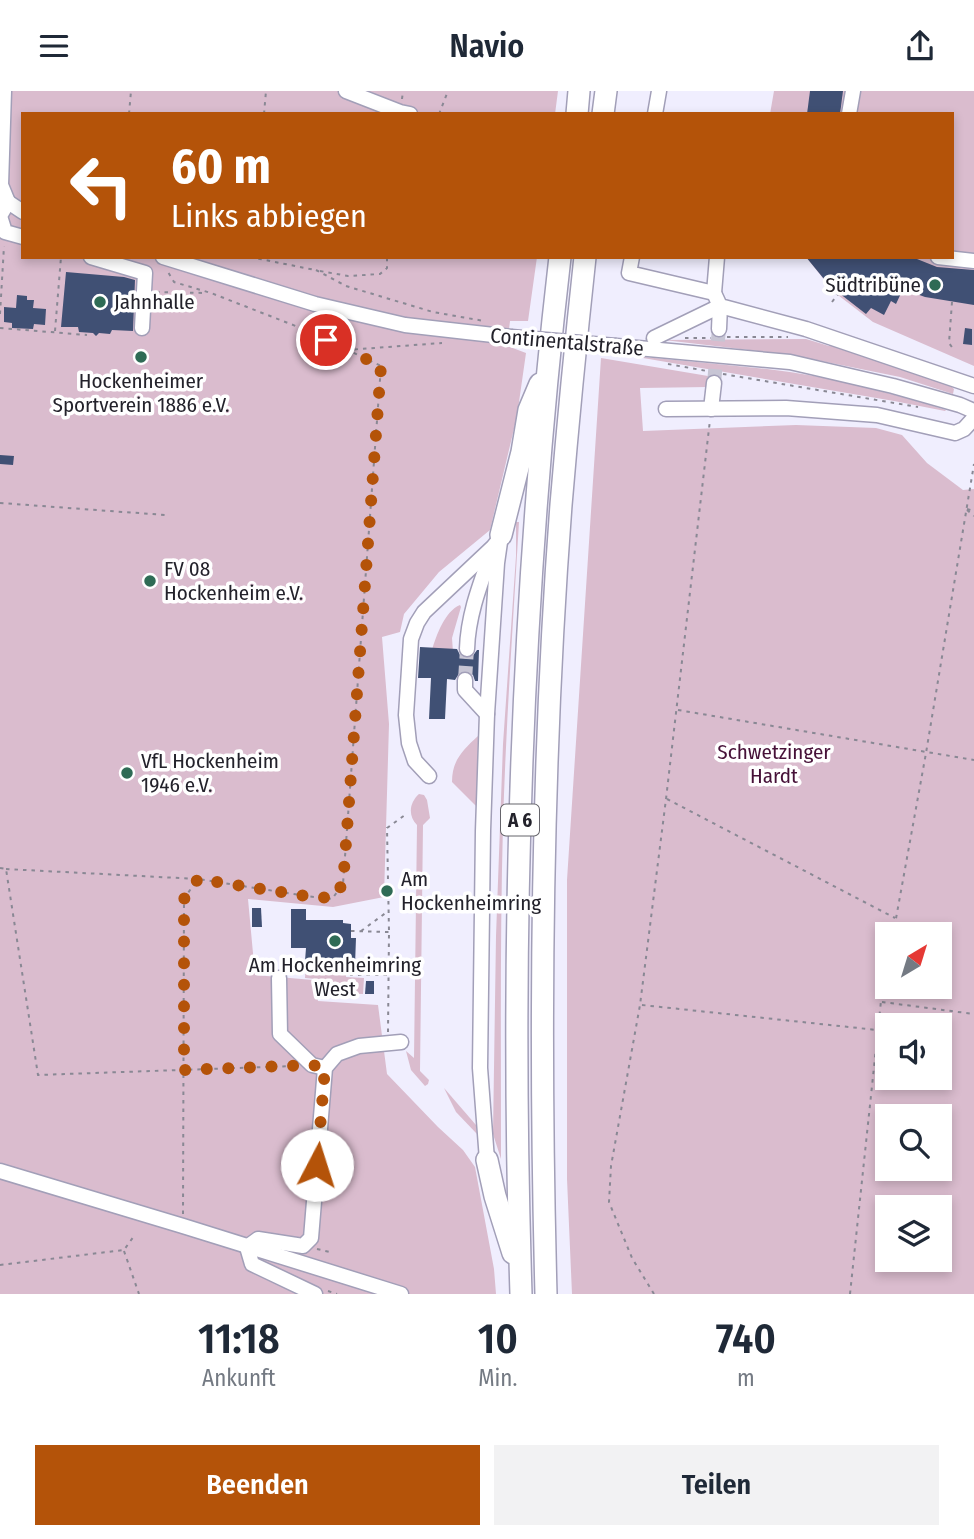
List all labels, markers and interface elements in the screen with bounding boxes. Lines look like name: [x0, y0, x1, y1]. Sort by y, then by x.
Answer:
icon: menu: [35, 27, 73, 65]
text: Navio: [450, 27, 524, 65]
icon: share: [901, 27, 939, 65]
text: 60 m: [171, 137, 271, 196]
icon: left: [56, 140, 147, 231]
text: Links abbiegen: [171, 197, 367, 235]
place label: Südtribüne: [825, 272, 921, 298]
marker: Südtribüne: [927, 277, 943, 293]
place label: Jahnhalle: [114, 289, 195, 315]
marker: Jahnhalle: [92, 294, 108, 310]
pin: [296, 310, 356, 370]
icon: arrive: [307, 321, 345, 359]
street label: Continentalstraße: [489, 322, 645, 362]
marker: Hockenheimer Sportverein 1886 e.V.: [133, 349, 149, 365]
place label: Hockenheimer Sportverein 1886 e.V.: [52, 368, 230, 418]
place label: FV 08 Hockenheim e.V.: [164, 556, 303, 606]
marker: FV 08 Hockenheim e.V.: [142, 573, 158, 589]
park label: Schwetzinger Hardt: [717, 739, 831, 789]
place label: VfL Hockenheim 1946 e.V.: [141, 748, 279, 798]
marker: VfL Hockenheim 1946 e.V.: [119, 765, 135, 781]
road number: A 6: [501, 805, 539, 835]
place label: Am Hockenheimring: [401, 866, 541, 916]
marker: Am Hockenheimring: [379, 883, 395, 899]
north arrow: [875, 922, 952, 999]
map controls: [875, 922, 952, 1272]
marker: Am Hockenheimring West: [327, 933, 343, 949]
place label: Am Hockenheimring West: [249, 952, 421, 1002]
button: sound: [875, 1013, 952, 1090]
button: search: [875, 1104, 952, 1181]
position arrow: [280, 1128, 354, 1202]
button: layers: [875, 1195, 952, 1272]
text: 11:18: [198, 1314, 280, 1364]
text: 10: [478, 1314, 518, 1364]
text: 740: [716, 1314, 776, 1364]
text: Ankunft: [202, 1364, 276, 1392]
text: Min.: [478, 1364, 517, 1392]
text: m: [737, 1364, 755, 1392]
button: Beenden: [35, 1445, 480, 1525]
button: Teilen: [494, 1445, 939, 1525]

